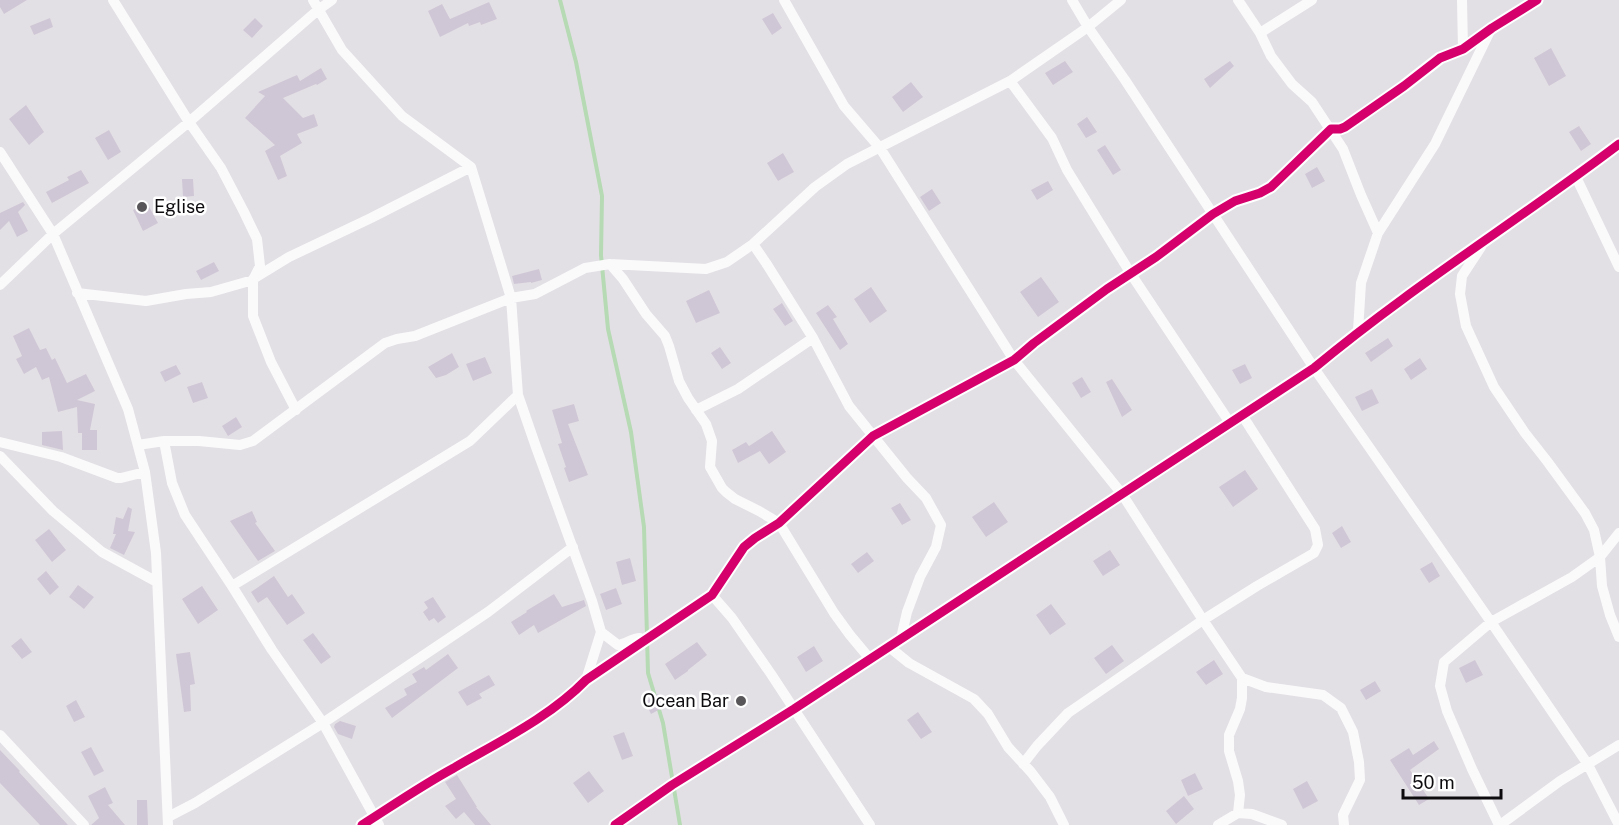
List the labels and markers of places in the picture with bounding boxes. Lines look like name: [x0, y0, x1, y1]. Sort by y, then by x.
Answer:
place label: Eglise: [154, 196, 205, 217]
marker: Eglise: [135, 200, 149, 214]
place label: Ocean Bar: [642, 690, 729, 711]
marker: Ocean Bar: [734, 694, 748, 708]

